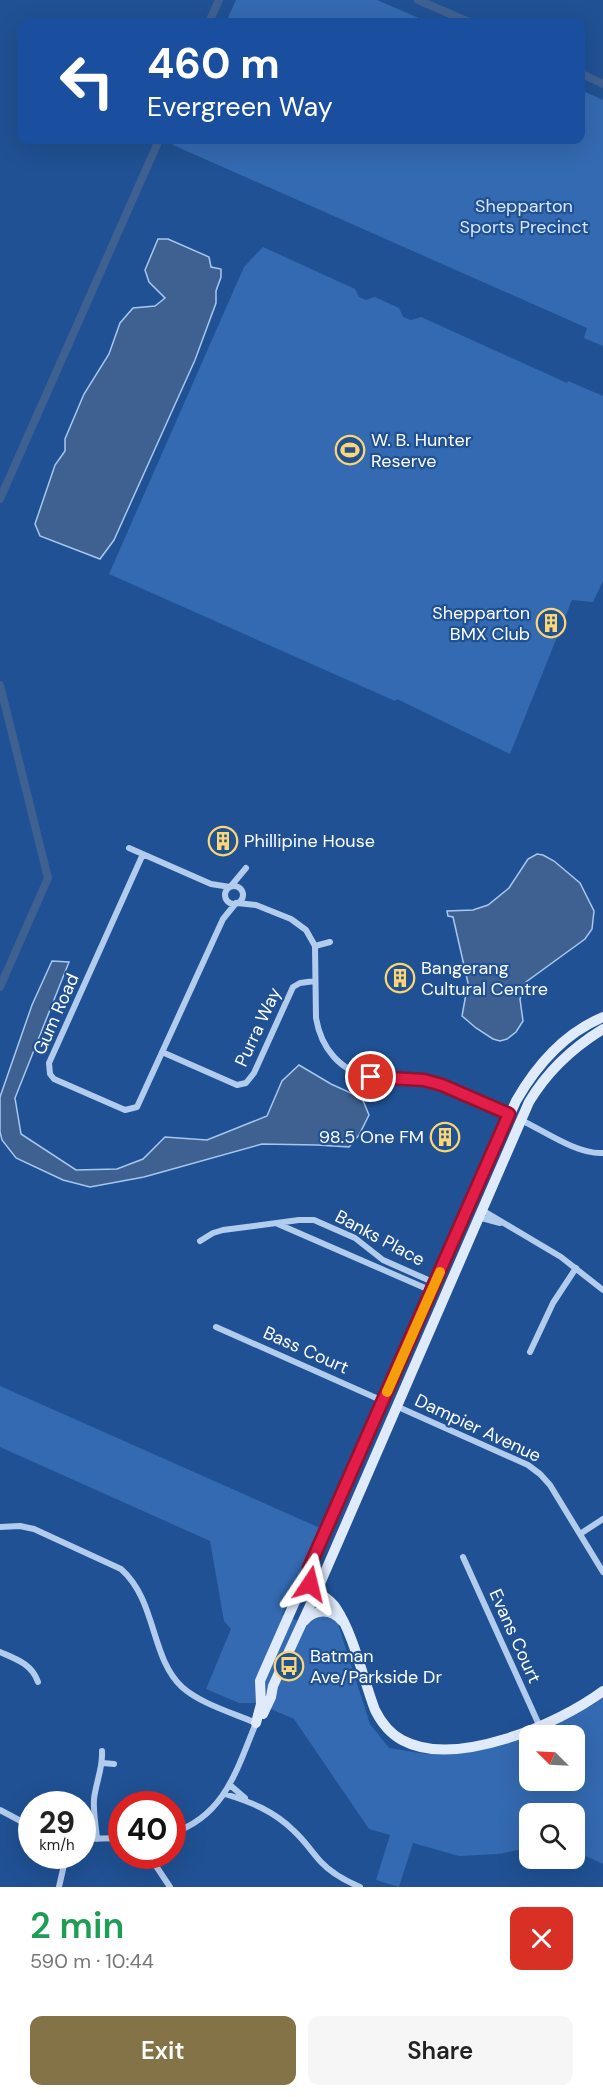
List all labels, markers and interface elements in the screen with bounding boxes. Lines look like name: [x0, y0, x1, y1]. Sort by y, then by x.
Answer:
text: 460 m: [147, 36, 280, 91]
icon: left: [48, 42, 126, 120]
text: Evergreen Way: [147, 89, 333, 124]
park label: Shepparton Sports Precinct: [460, 194, 588, 239]
place label: W. B. Hunter Reserve: [371, 428, 472, 473]
sports icon: W. B. Hunter Reserve: [334, 434, 366, 466]
place label: Shepparton BMX Club: [432, 601, 530, 646]
building icon: Shepparton BMX Club: [535, 607, 567, 639]
building icon: Phillipine House: [207, 825, 239, 857]
place label: Phillipine House: [244, 829, 375, 853]
place label: Bangerang Cultural Centre: [421, 956, 548, 1001]
building icon: Bangerang Cultural Centre: [384, 962, 416, 994]
street label: Gum Road: [27, 970, 85, 1058]
street label: Purra Way: [229, 984, 287, 1070]
pin: [345, 1051, 396, 1102]
icon: arrive: [354, 1060, 387, 1093]
building icon: 98.5 One FM: [429, 1121, 461, 1153]
place label: 98.5 One FM: [319, 1125, 424, 1149]
street label: Banks Place: [331, 1204, 429, 1272]
street label: Bass Court: [259, 1321, 353, 1379]
street label: Dampier Avenue: [411, 1388, 545, 1468]
position arrow: [278, 1552, 342, 1616]
street label: Evans Court: [484, 1585, 546, 1687]
place label: Batman Ave/Parkside Dr: [310, 1644, 442, 1689]
bus stop icon: Batman Ave/Parkside Dr: [273, 1650, 305, 1682]
north arrow: [519, 1725, 585, 1791]
map controls: [519, 1725, 585, 1869]
speed limit sign: 40: [108, 1791, 186, 1869]
text: 29: [39, 1803, 75, 1842]
button: search: [519, 1803, 585, 1869]
text: km/h: [39, 1835, 75, 1855]
text: 2 min: [30, 1902, 124, 1949]
button: close: [510, 1907, 573, 1970]
text: 590 m · 10:44: [30, 1948, 154, 1974]
button: Exit: [30, 2016, 296, 2085]
button: Share: [308, 2016, 573, 2085]

